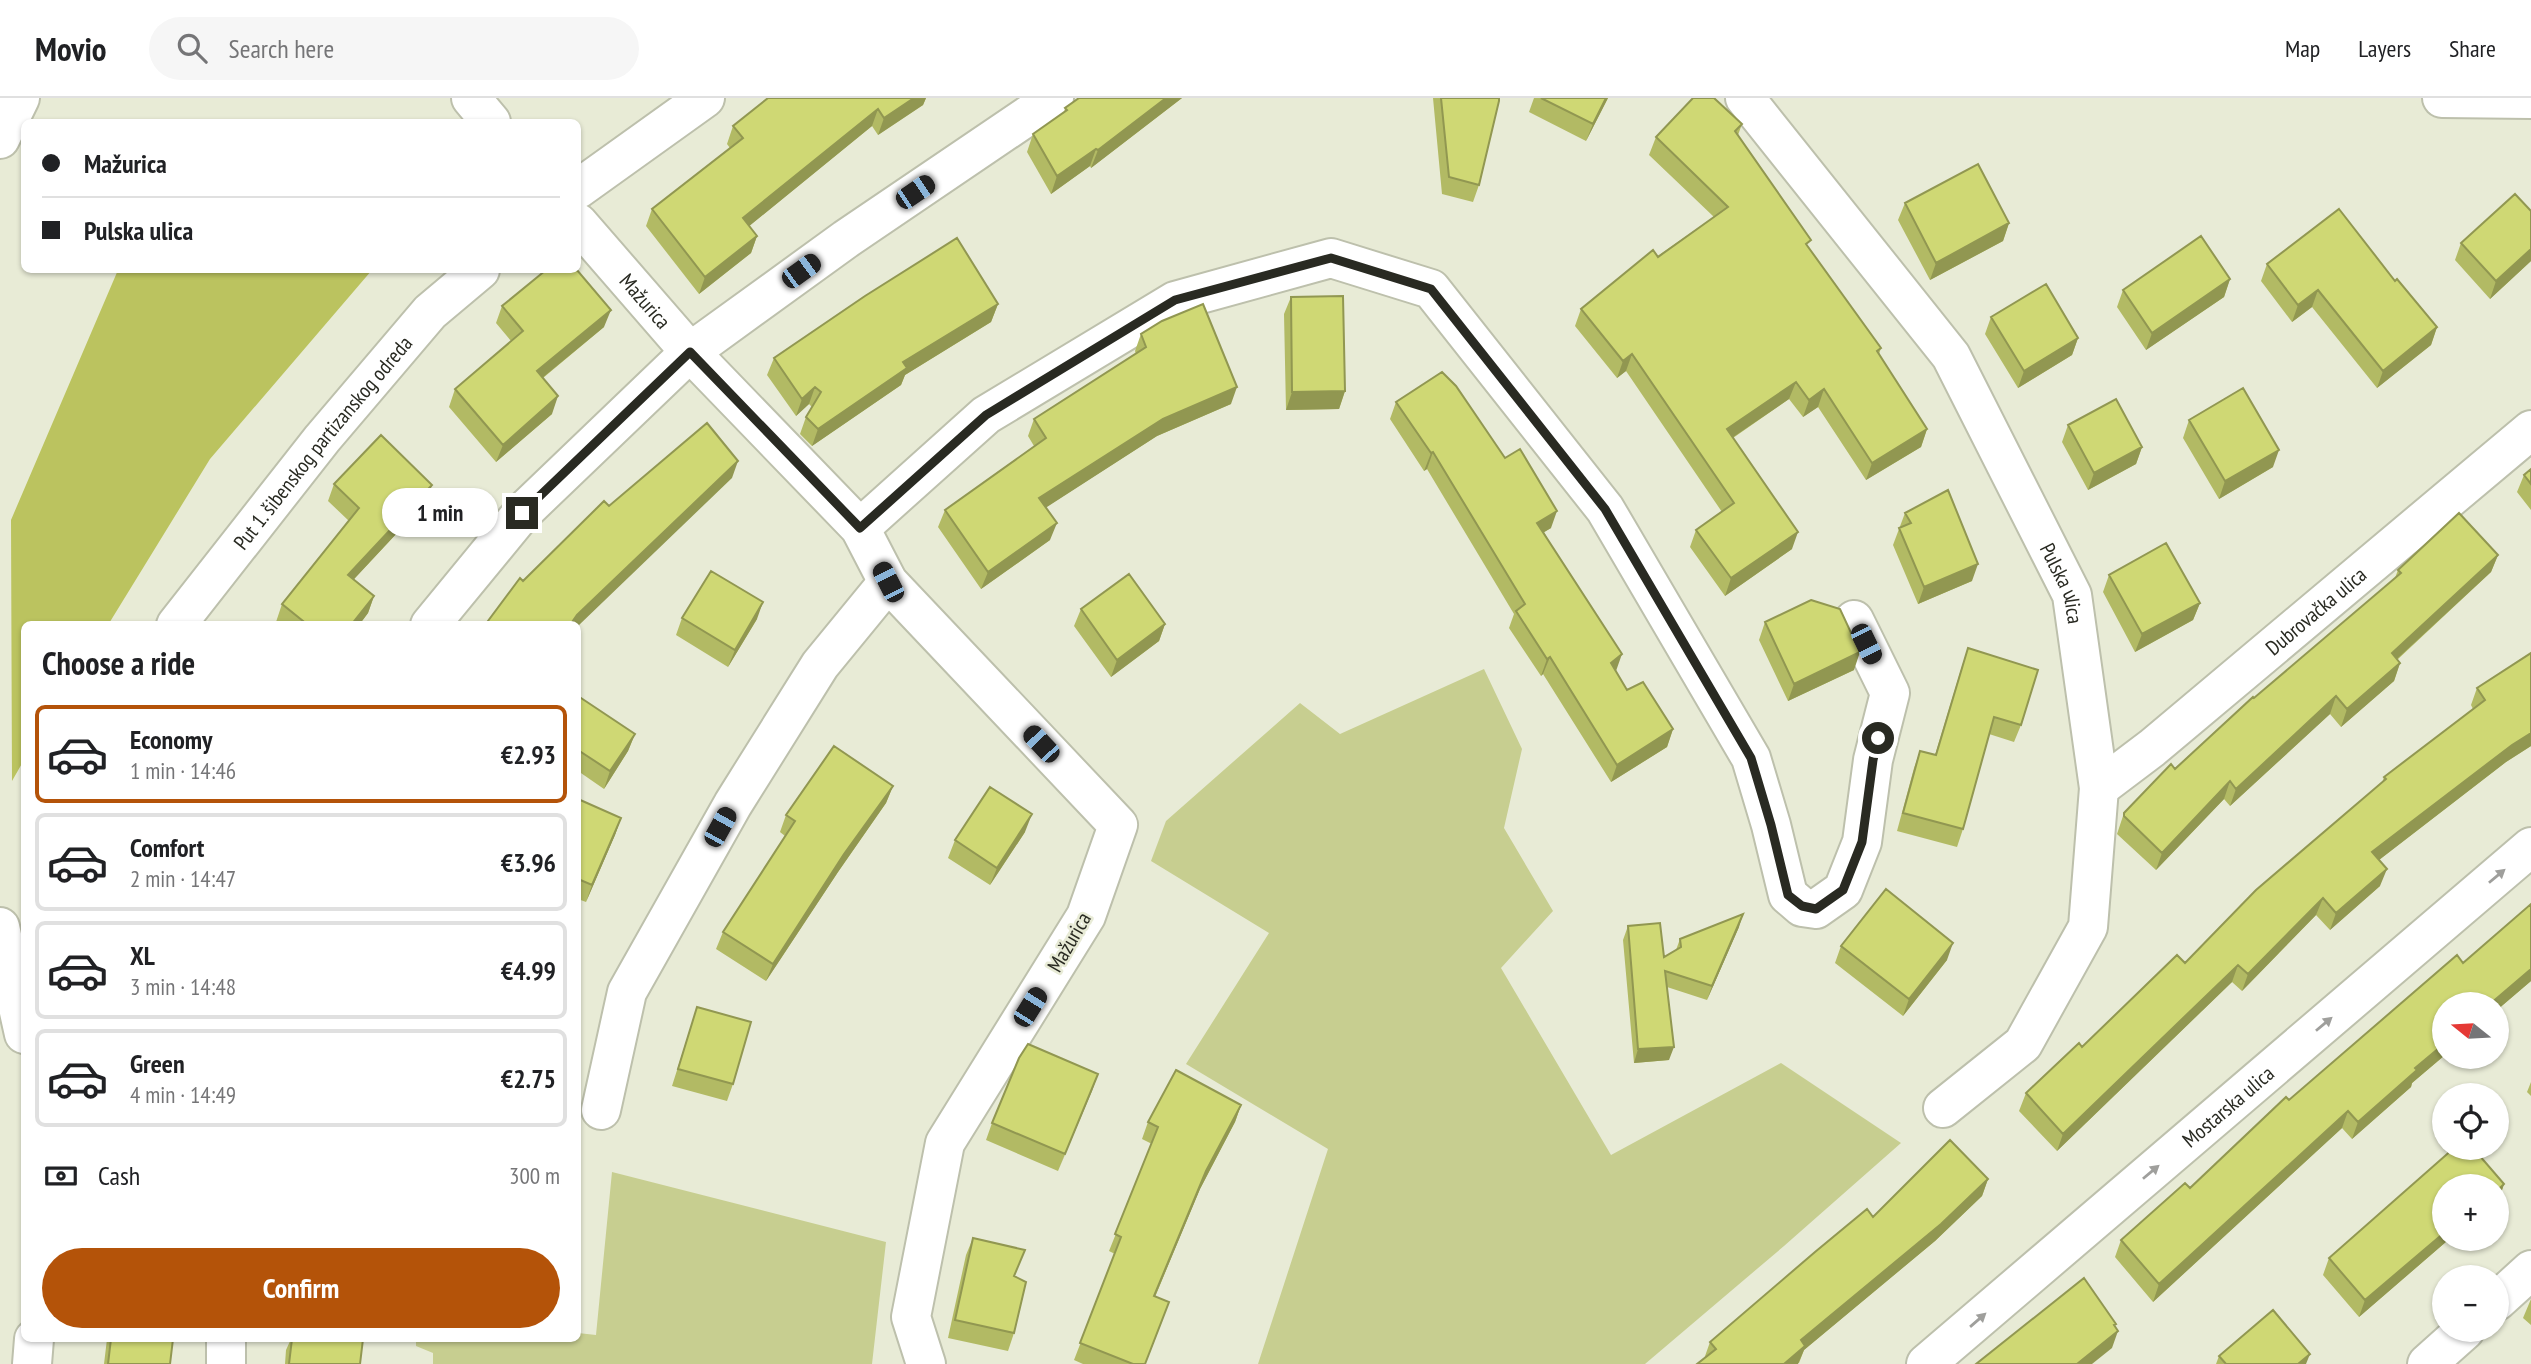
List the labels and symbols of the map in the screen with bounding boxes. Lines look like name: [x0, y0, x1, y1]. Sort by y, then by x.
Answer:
car: [892, 172, 939, 212]
car: [778, 250, 825, 292]
street label: Mažurica: [614, 267, 677, 334]
street label: Put 1. šibenskog partizanskog odreda: [227, 330, 418, 555]
callout: 1 min: [382, 488, 498, 538]
route end: [506, 497, 538, 529]
street label: Pulska ulica: [2034, 538, 2089, 625]
car: [870, 559, 907, 605]
street label: Dubrovačka ulica: [2260, 561, 2372, 661]
car: [1848, 621, 1885, 667]
car: [1019, 721, 1064, 767]
route start: [1862, 722, 1894, 754]
car: [701, 804, 740, 850]
one-way arrow: [2488, 868, 2506, 884]
street label: Mažurica: [1041, 907, 1097, 977]
car: [1010, 984, 1051, 1030]
north arrow: [2432, 992, 2510, 1069]
one-way arrow: [2315, 1017, 2332, 1032]
street label: Mostarska ulica: [2176, 1059, 2279, 1153]
one-way arrow: [2142, 1165, 2159, 1180]
one-way arrow: [1969, 1312, 1987, 1328]

